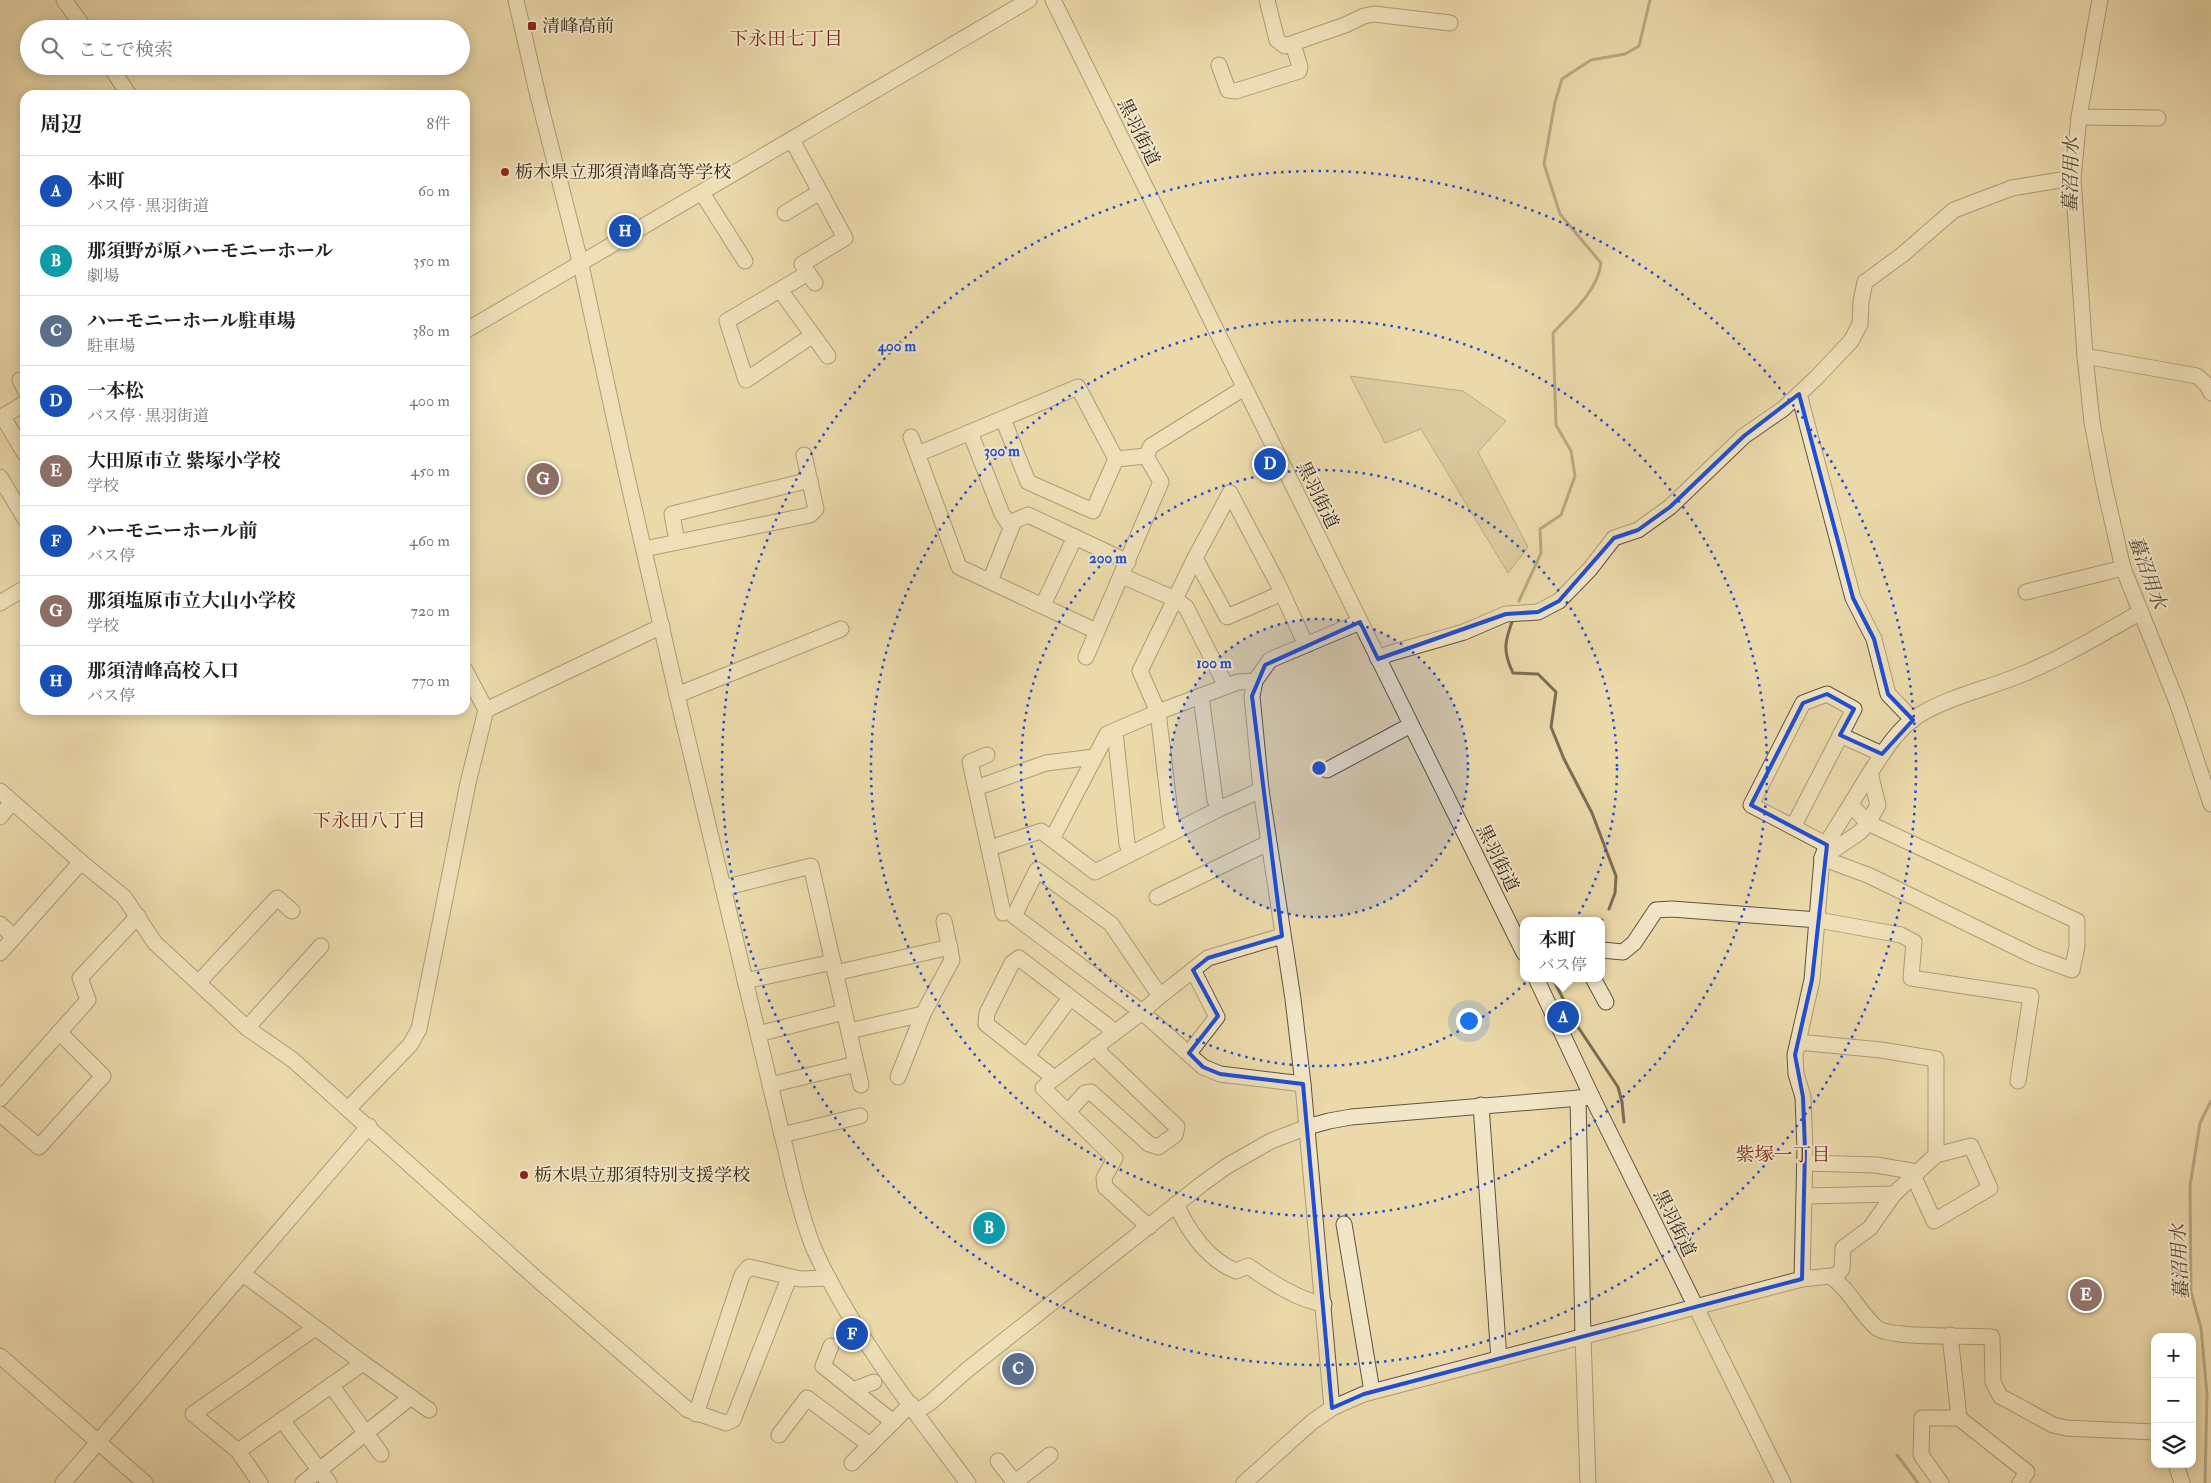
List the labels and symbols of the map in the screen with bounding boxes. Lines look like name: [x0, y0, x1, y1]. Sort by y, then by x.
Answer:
place label: 清峰高前: [542, 15, 614, 38]
marker: 清峰高前: [526, 20, 538, 32]
district label: 下永田七丁目: [729, 27, 843, 51]
street label: 黒羽街道: [1112, 95, 1165, 170]
water label: 蟇沼用水: [2058, 135, 2084, 213]
place label: 栃木県立那須清峰高等学校: [515, 161, 731, 184]
marker: 栃木県立那須清峰高等学校: [499, 166, 511, 178]
pin: H: [609, 212, 641, 250]
text: 400 m: [877, 337, 916, 356]
text: 300 m: [984, 442, 1020, 461]
pin: D: [1254, 445, 1286, 483]
street label: 黒羽街道: [1291, 458, 1344, 533]
pin: G: [527, 460, 559, 498]
water label: 蟇沼用水: [2123, 533, 2172, 614]
text: 200 m: [1089, 549, 1127, 568]
text: 100 m: [1196, 654, 1232, 673]
centre of rings: [1310, 759, 1328, 777]
district label: 下永田八丁目: [312, 809, 426, 833]
street label: 黒羽街道: [1471, 821, 1524, 896]
pin: A: [1547, 998, 1579, 1036]
your location: [1456, 1008, 1482, 1034]
district label: 紫塚一丁目: [1735, 1143, 1831, 1167]
place label: 栃木県立那須特別支援学校: [534, 1164, 750, 1187]
marker: 栃木県立那須特別支援学校: [518, 1169, 530, 1181]
street label: 黒羽街道: [1648, 1186, 1701, 1261]
pin: B: [973, 1209, 1005, 1247]
water label: 蟇沼用水: [2166, 1221, 2194, 1301]
pin: E: [2070, 1276, 2102, 1314]
pin: F: [836, 1315, 868, 1353]
pin: C: [1002, 1350, 1034, 1388]

